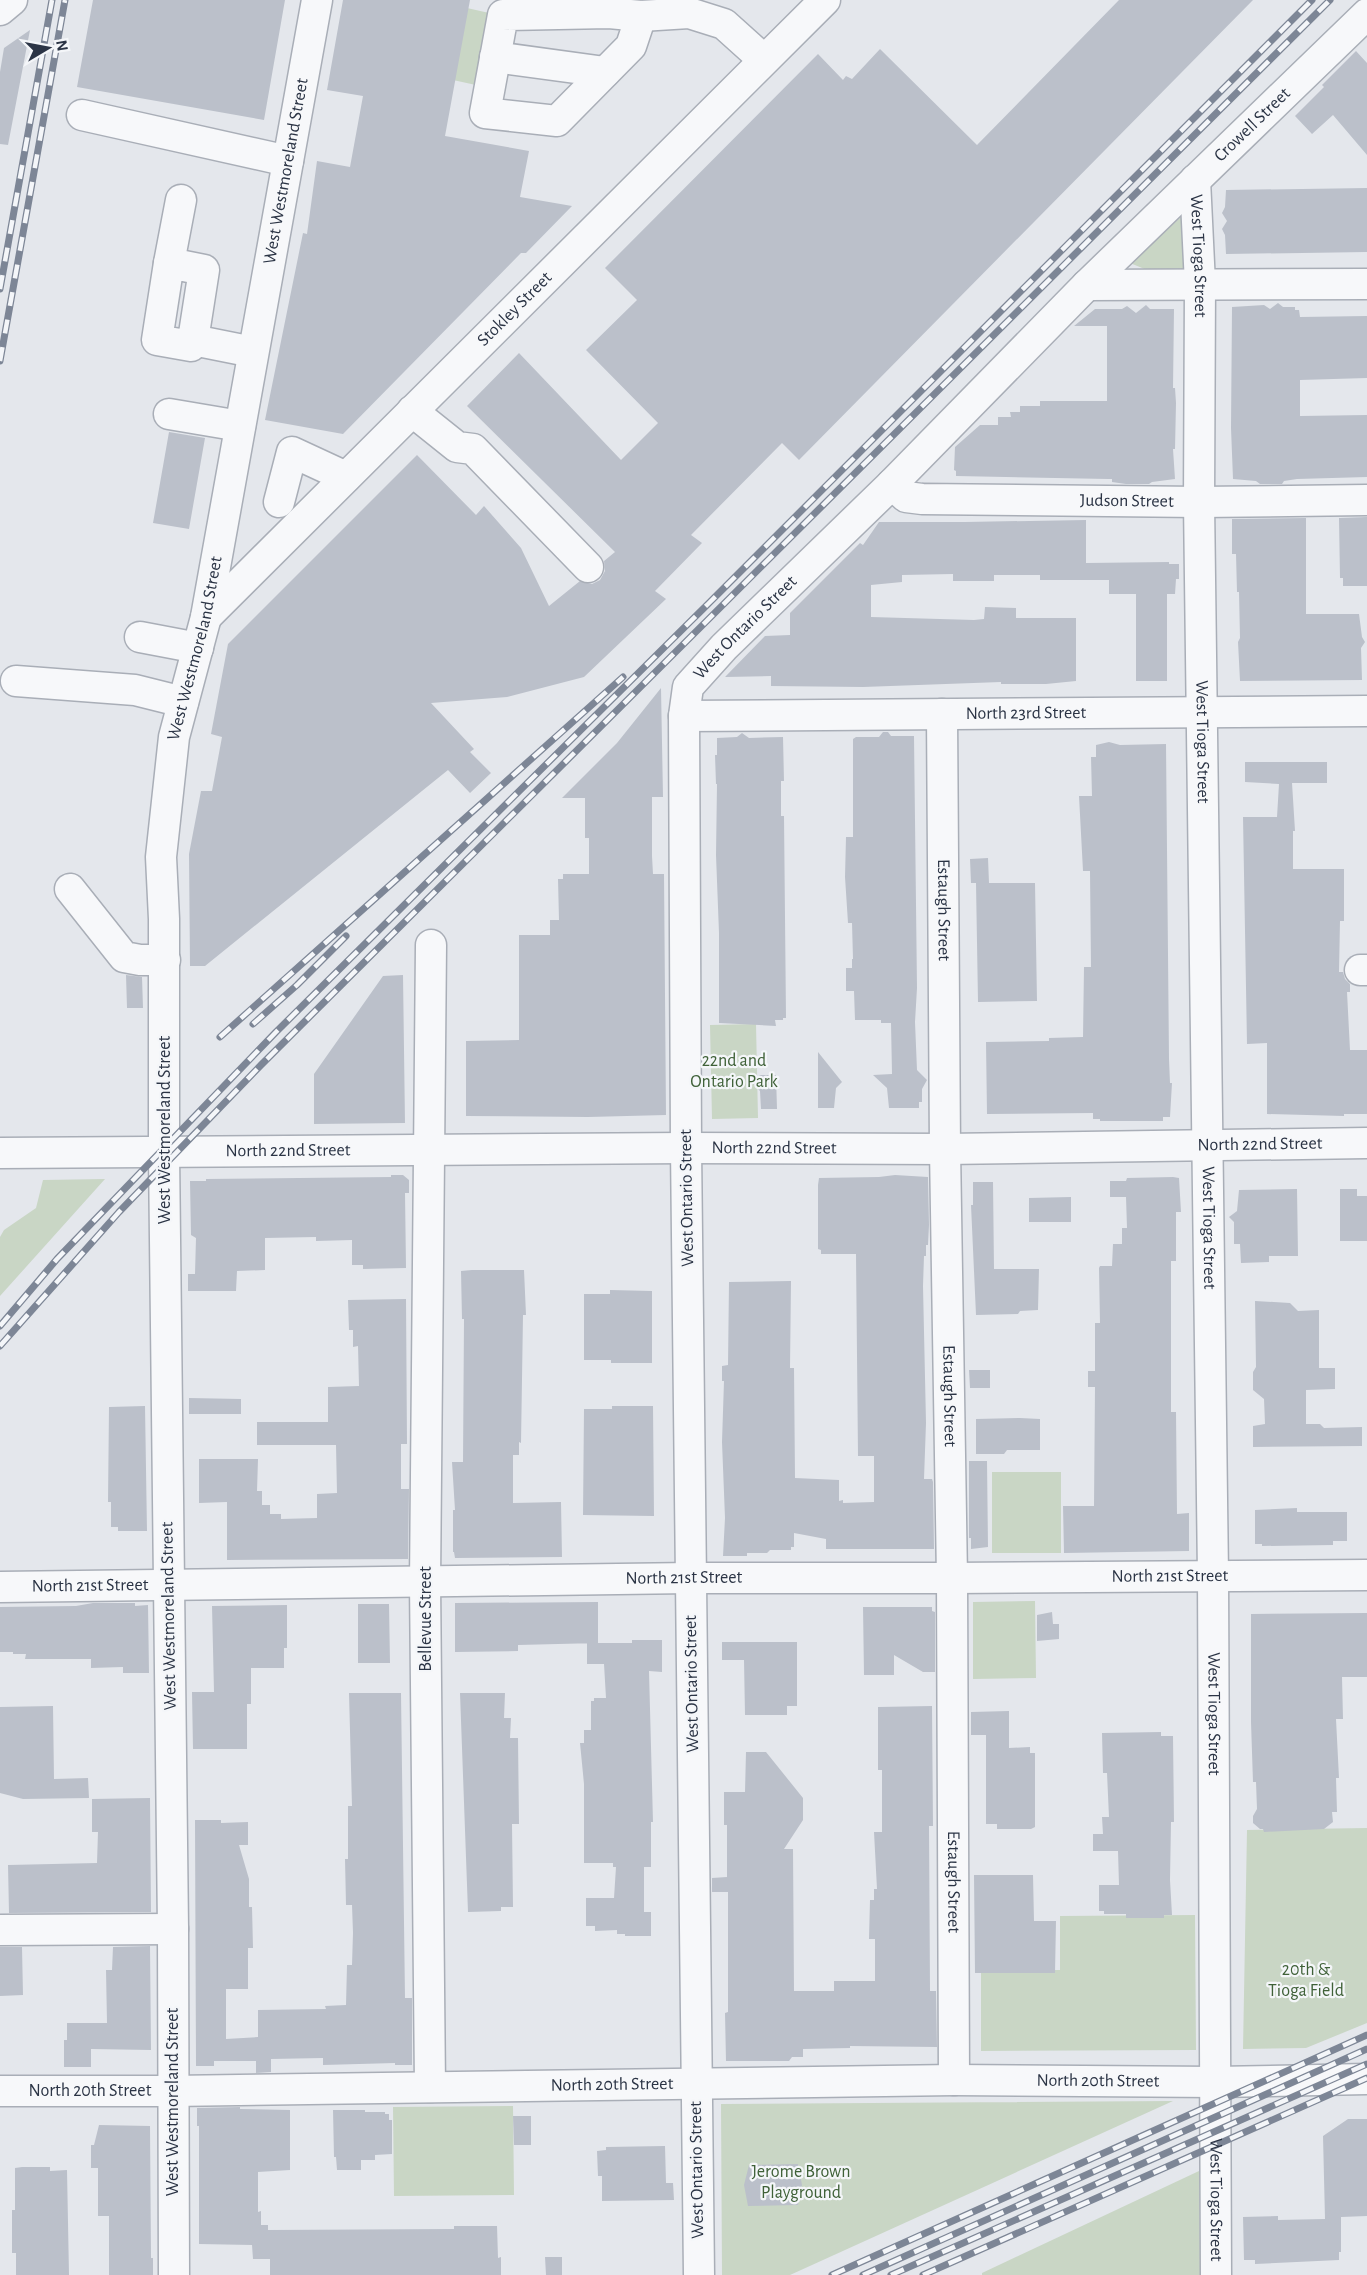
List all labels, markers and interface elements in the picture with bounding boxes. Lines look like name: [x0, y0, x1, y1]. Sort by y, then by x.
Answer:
north arrow: [18, 18, 78, 78]
text: N: [53, 39, 71, 52]
street label: West Westmoreland Street: [261, 76, 312, 266]
street label: Crowell Street: [1211, 84, 1294, 165]
street label: West Tioga Street: [1187, 194, 1209, 318]
street label: Stokley Street: [474, 268, 556, 350]
street label: Judson Street: [1080, 492, 1174, 511]
street label: West Westmoreland Street: [164, 555, 226, 742]
street label: West Ontario Street: [690, 572, 801, 683]
street label: West Tioga Street: [1192, 680, 1212, 804]
street label: North 23rd Street: [966, 704, 1087, 723]
street label: Estaugh Street: [934, 859, 953, 961]
street label: West Westmoreland Street: [156, 1035, 174, 1224]
park label: 22nd and Ontario Park: [690, 1052, 779, 1091]
street label: West Ontario Street: [677, 1129, 697, 1267]
street label: North 22nd Street: [1197, 1135, 1323, 1154]
street label: North 22nd Street: [711, 1139, 837, 1158]
street label: North 22nd Street: [225, 1141, 351, 1160]
street label: West Tioga Street: [1199, 1166, 1218, 1290]
street label: Estaugh Street: [939, 1345, 959, 1447]
street label: West Westmoreland Street: [158, 1521, 180, 1710]
street label: Bellevue Street: [417, 1566, 435, 1672]
street label: North 21st Street: [1111, 1567, 1229, 1586]
street label: North 21st Street: [625, 1569, 743, 1588]
street label: North 21st Street: [31, 1576, 149, 1596]
street label: West Ontario Street: [682, 1615, 702, 1753]
street label: West Tioga Street: [1204, 1652, 1223, 1776]
street label: Estaugh Street: [944, 1831, 962, 1933]
park label: 20th & Tioga Field: [1268, 1961, 1344, 2000]
street label: West Westmoreland Street: [164, 2007, 182, 2196]
street label: North 20th Street: [1036, 2072, 1160, 2091]
street label: North 20th Street: [550, 2075, 674, 2095]
street label: North 20th Street: [29, 2082, 152, 2100]
street label: West Ontario Street: [687, 2101, 707, 2239]
street label: West Tioga Street: [1206, 2138, 1225, 2262]
park label: Jerome Brown Playground: [752, 2163, 850, 2202]

